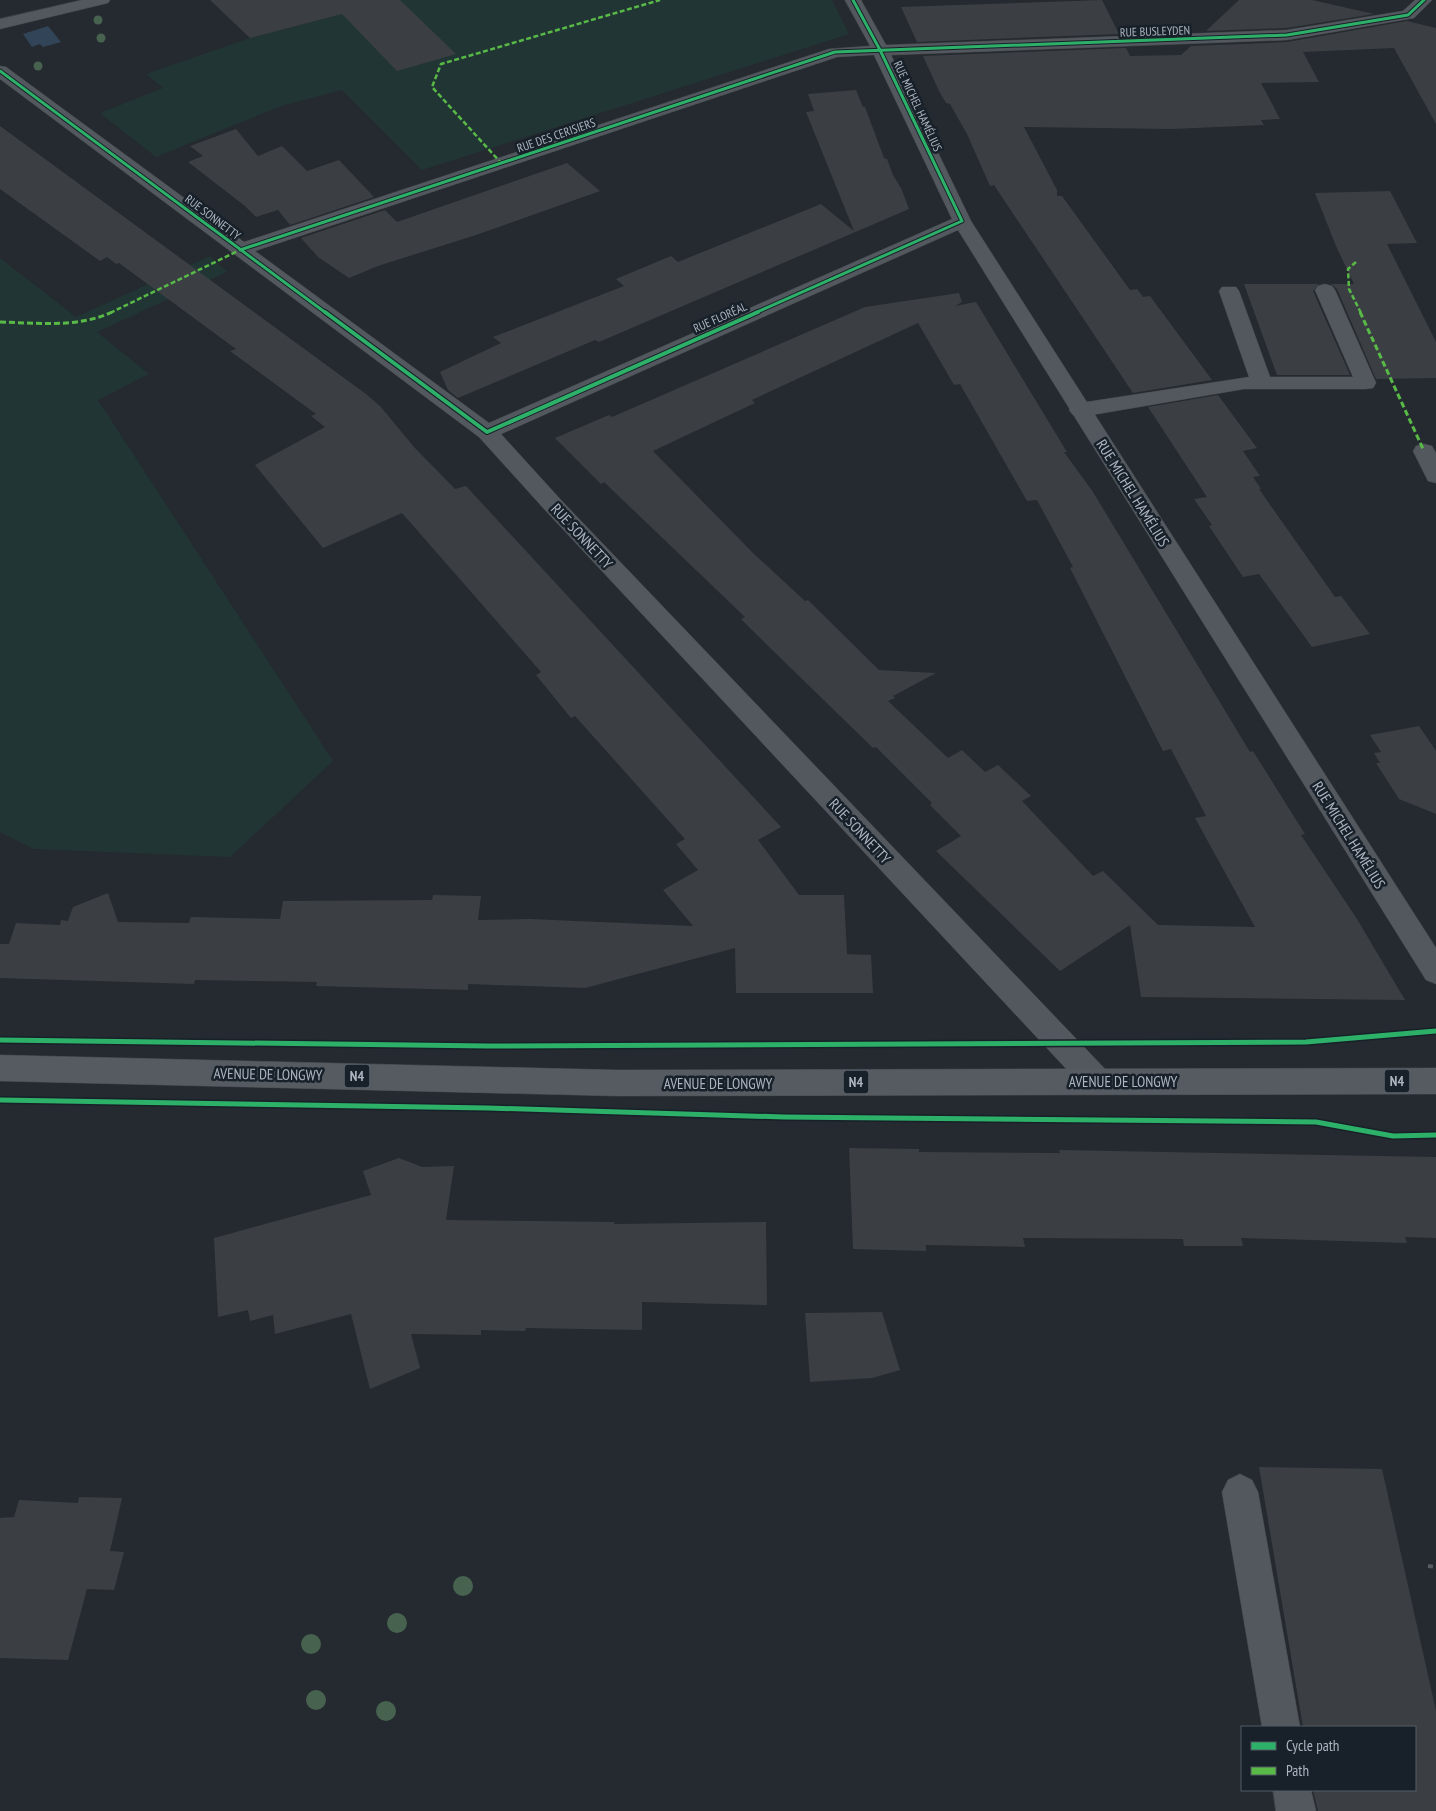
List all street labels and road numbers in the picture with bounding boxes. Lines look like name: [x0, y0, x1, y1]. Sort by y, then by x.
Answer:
street label: RUE BUSLEYDEN: [1120, 22, 1190, 40]
street label: RUE MICHEL HAMÉLIUS: [890, 58, 946, 154]
street label: RUE DES CERISIERS: [515, 115, 597, 155]
street label: RUE SONNETTY: [182, 191, 244, 243]
street label: RUE FLORÉAL: [691, 299, 749, 335]
street label: RUE MICHEL HAMÉLIUS: [1092, 436, 1174, 550]
street label: RUE SONNETTY: [547, 499, 617, 573]
street label: RUE MICHEL HAMÉLIUS: [1308, 778, 1390, 892]
street label: RUE SONNETTY: [825, 794, 895, 868]
street label: AVENUE DE LONGWY: [213, 1064, 323, 1084]
road number: N4: [344, 1064, 370, 1088]
road number: N4: [844, 1070, 868, 1094]
road number: N4: [1384, 1070, 1410, 1092]
street label: AVENUE DE LONGWY: [1069, 1072, 1178, 1091]
street label: AVENUE DE LONGWY: [664, 1074, 773, 1093]

